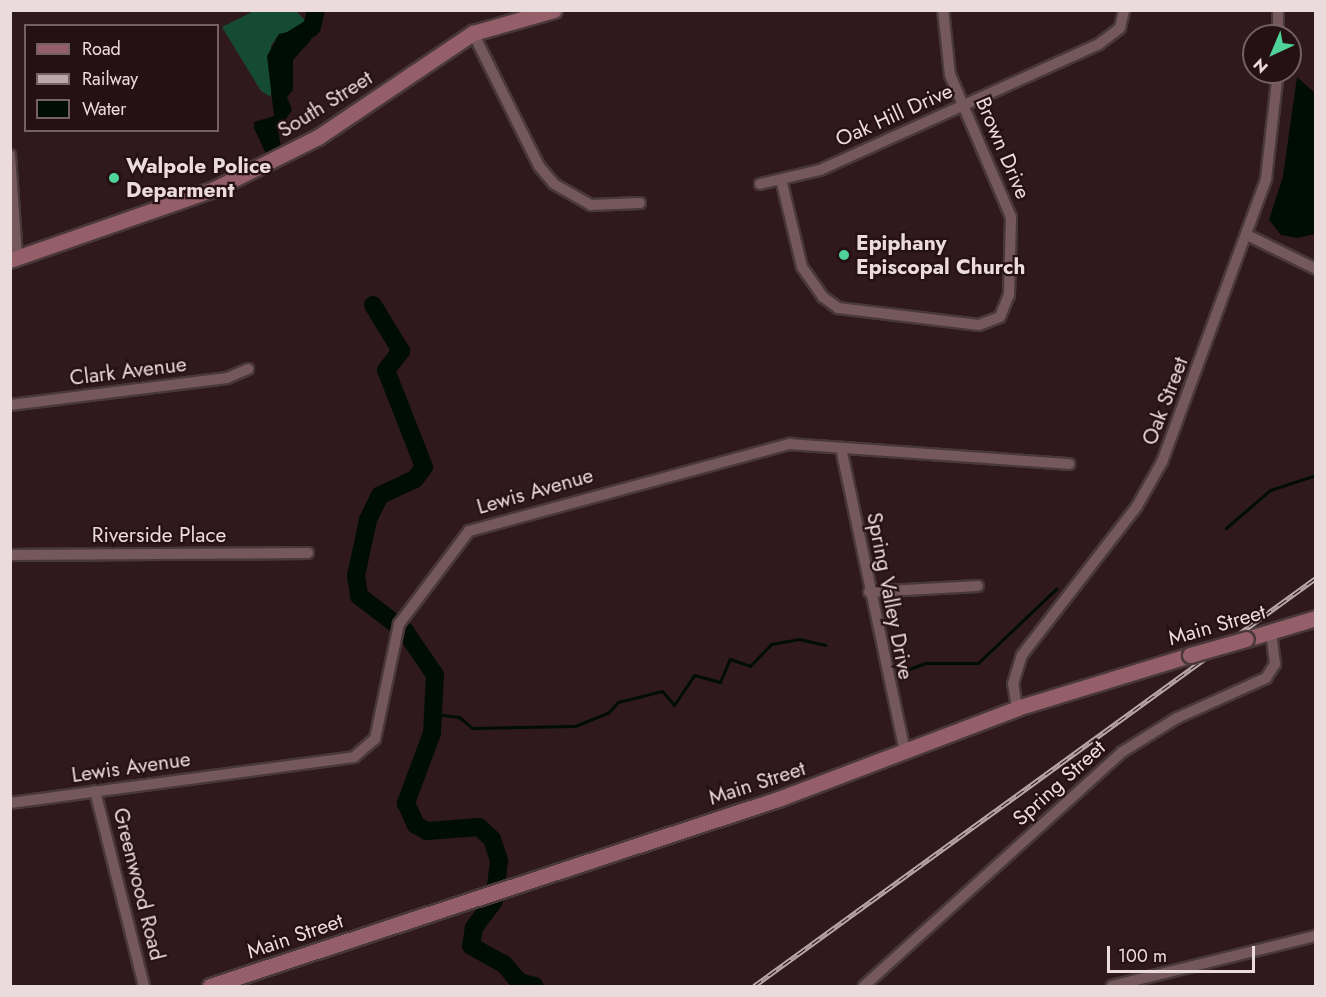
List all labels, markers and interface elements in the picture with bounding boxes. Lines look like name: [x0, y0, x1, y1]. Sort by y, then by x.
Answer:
legend: [24, 24, 219, 132]
north arrow: [1242, 24, 1302, 84]
text: Road: [82, 36, 121, 62]
text: N: [1248, 53, 1273, 79]
street label: South Street: [273, 65, 377, 143]
text: Railway: [82, 66, 138, 92]
street label: Oak Hill Drive: [832, 78, 956, 152]
street label: Brown Drive: [970, 93, 1036, 203]
text: Water: [82, 96, 126, 122]
place label: Walpole Police Deparment: [126, 153, 271, 203]
marker: Walpole Police Deparment: [107, 171, 121, 185]
place label: Epiphany Episcopal Church: [856, 230, 1025, 280]
marker: Epiphany Episcopal Church: [837, 248, 851, 262]
street label: Clark Avenue: [68, 351, 188, 391]
street label: Oak Street: [1137, 353, 1193, 449]
street label: Lewis Avenue: [474, 462, 596, 520]
street label: Spring Valley Drive: [861, 510, 919, 682]
street label: Riverside Place: [92, 522, 226, 548]
street label: Main Street: [1165, 599, 1269, 651]
street label: Spring Street: [1008, 735, 1110, 831]
street label: Lewis Avenue: [70, 746, 192, 788]
street label: Main Street: [706, 756, 808, 810]
street label: Greenwood Road: [108, 805, 170, 963]
street label: Main Street: [244, 908, 346, 964]
scale bar: [1110, 934, 1258, 972]
text: 100 m: [1118, 943, 1167, 969]

